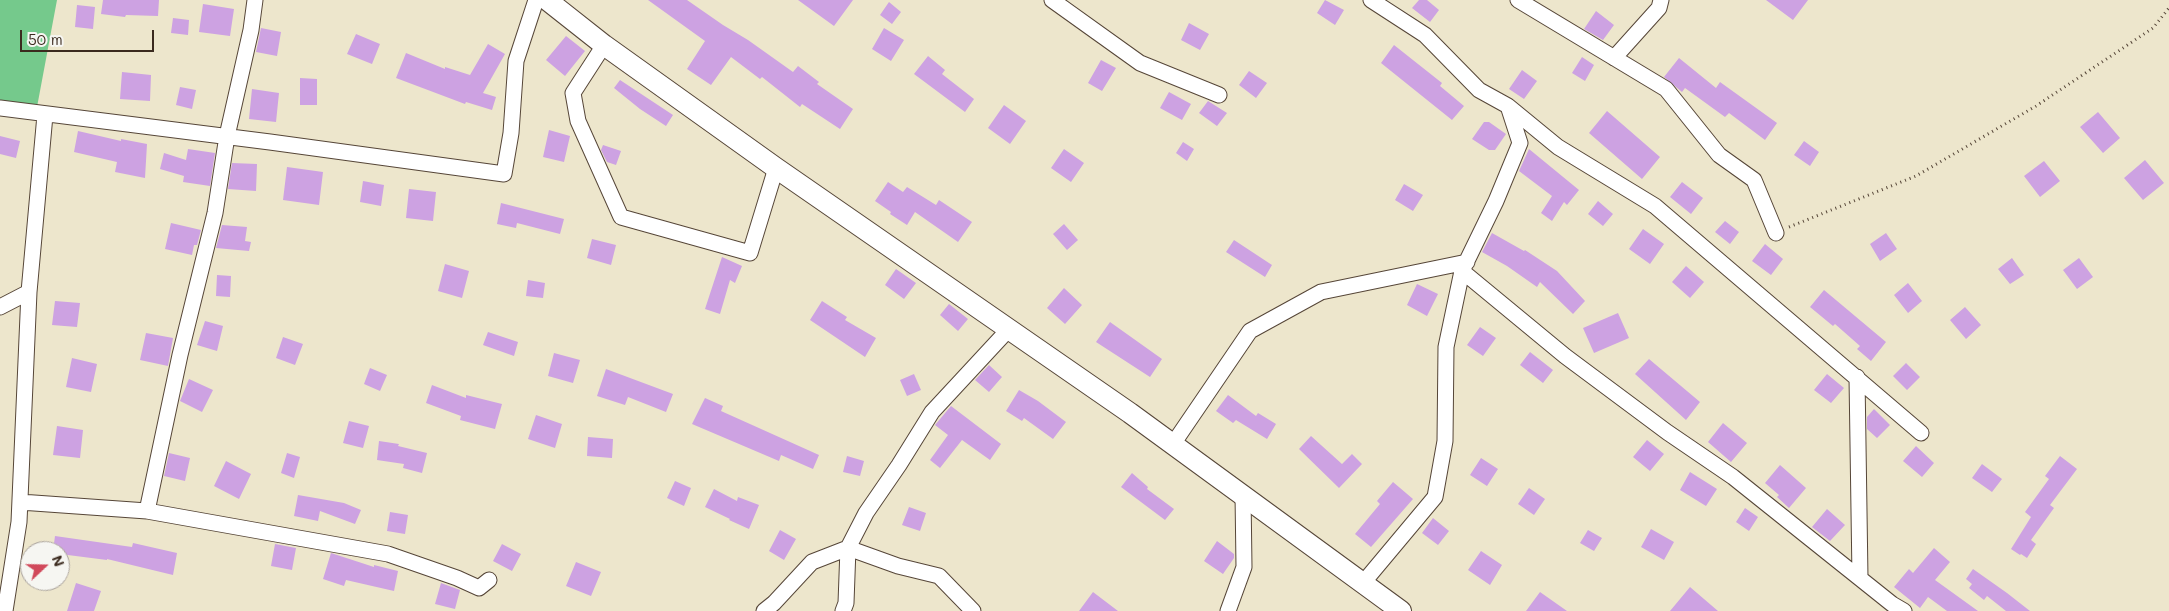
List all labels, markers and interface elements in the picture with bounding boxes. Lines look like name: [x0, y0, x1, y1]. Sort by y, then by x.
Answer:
scale bar: [22, 20, 156, 52]
text: 50 m: [28, 29, 63, 49]
north arrow: [20, 541, 70, 591]
text: N: [48, 552, 69, 569]

